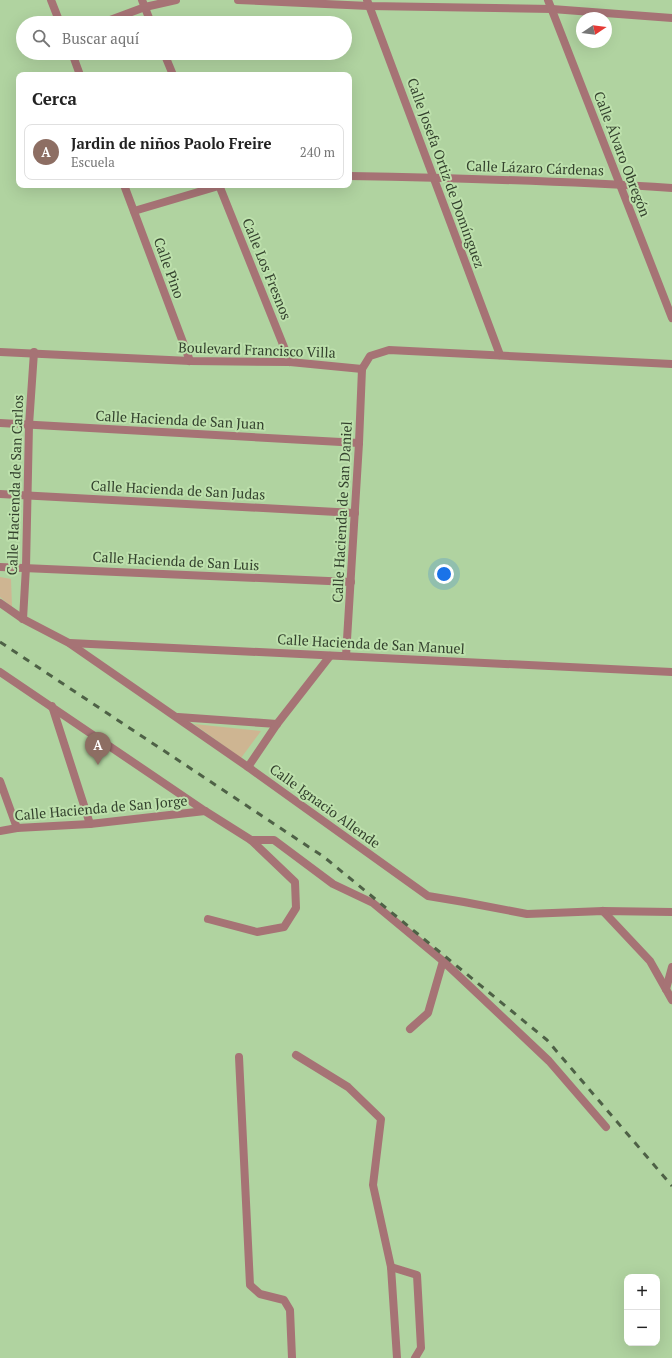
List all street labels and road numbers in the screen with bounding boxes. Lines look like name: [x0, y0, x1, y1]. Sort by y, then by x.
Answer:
street label: Calle Josefa Ortiz de Domínguez: [403, 75, 490, 271]
street label: Calle Álvaro Obregón: [590, 88, 655, 220]
street label: Calle Lázaro Cárdenas: [466, 156, 604, 179]
street label: Calle Los Fresnos: [238, 215, 297, 322]
street label: Calle Pino: [150, 235, 189, 301]
street label: Boulevard Francisco Villa: [178, 337, 336, 362]
street label: Calle Hacienda de San Carlos: [2, 394, 27, 576]
street label: Calle Hacienda de San Juan: [95, 406, 266, 433]
street label: Calle Hacienda de San Daniel: [327, 421, 356, 603]
street label: Calle Hacienda de San Judas: [90, 475, 266, 504]
street label: Calle Hacienda de San Luis: [92, 547, 260, 574]
street label: Calle Hacienda de San Manuel: [277, 629, 465, 658]
street label: Calle Ignacio Allende: [266, 759, 384, 852]
street label: Calle Hacienda de San Jorge: [14, 790, 188, 825]

